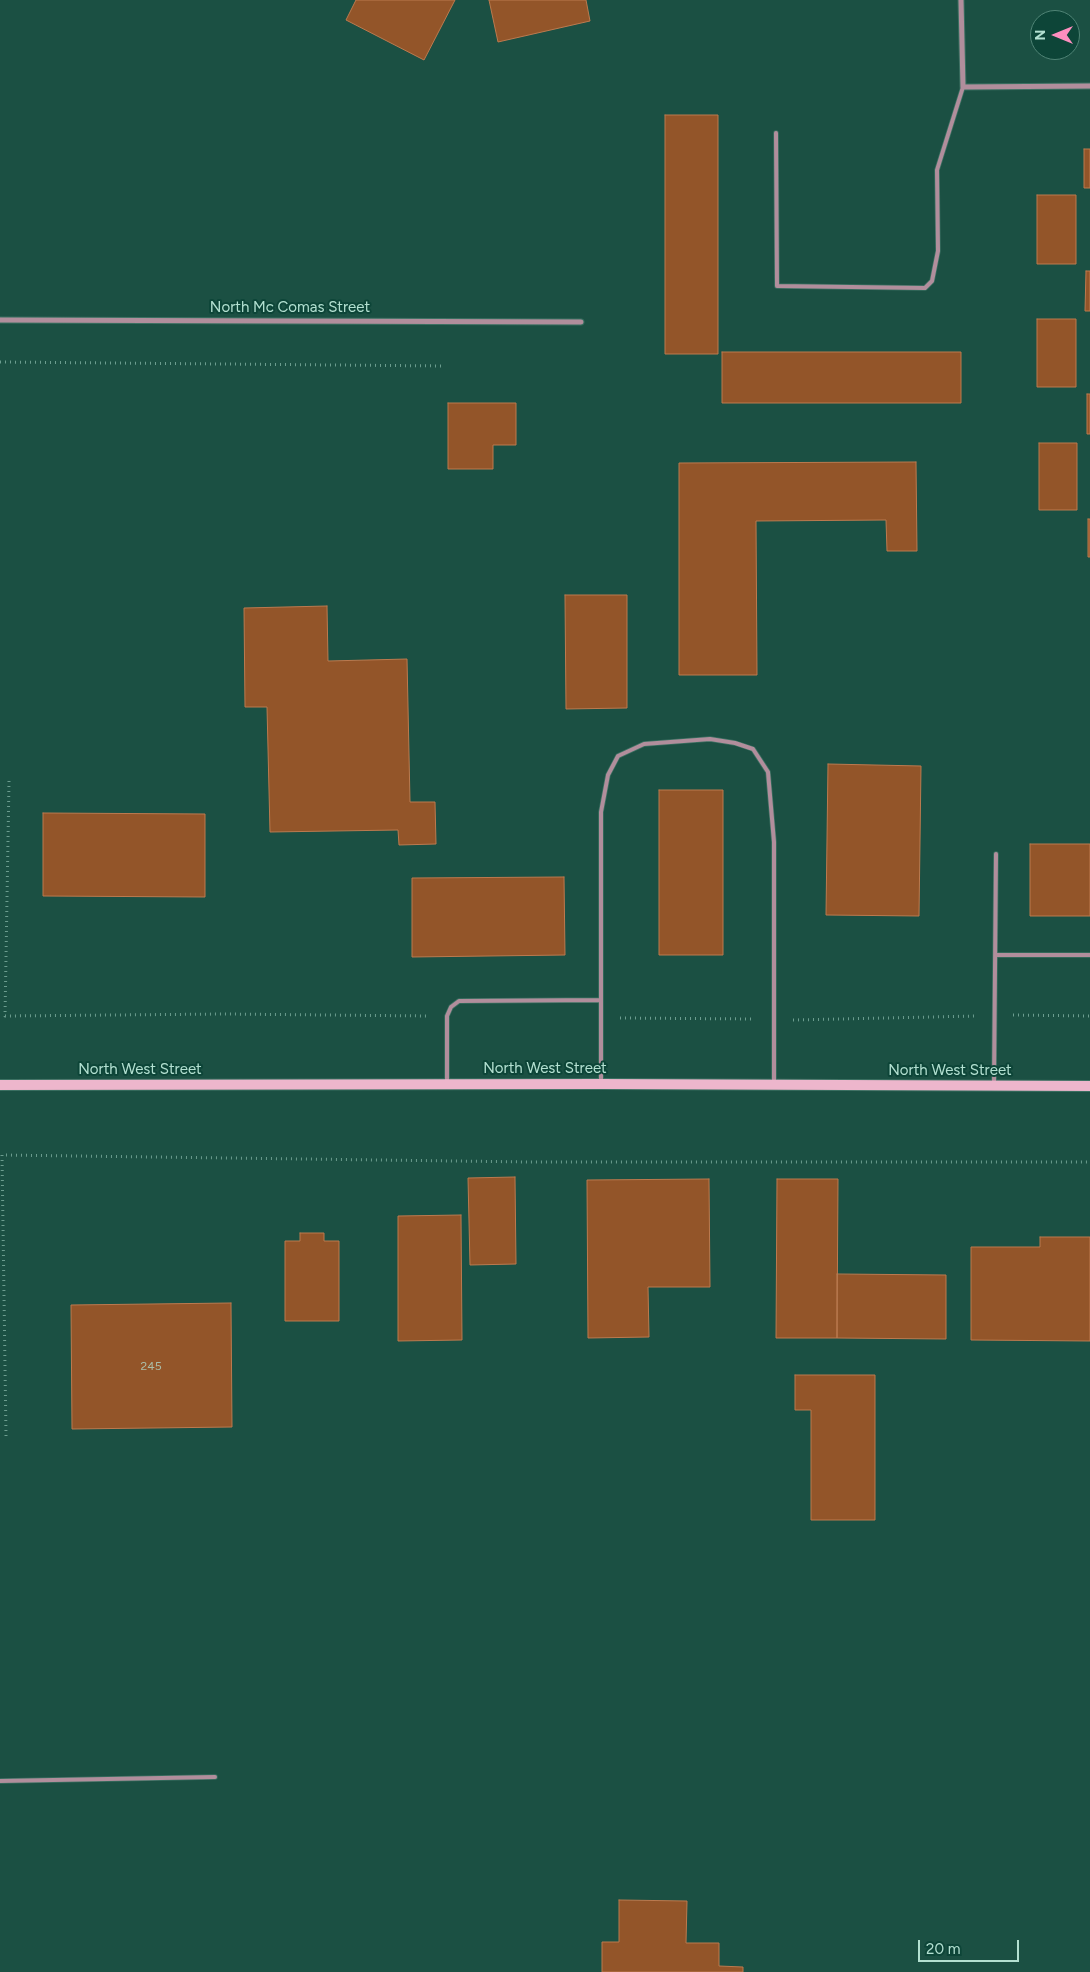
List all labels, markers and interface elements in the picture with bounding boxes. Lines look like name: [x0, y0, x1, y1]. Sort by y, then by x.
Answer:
north arrow: [1030, 10, 1080, 60]
text: N: [1032, 30, 1049, 40]
street label: North Mc Comas Street: [210, 299, 370, 317]
street label: North West Street: [483, 1060, 607, 1078]
street label: North West Street: [78, 1061, 202, 1079]
street label: North West Street: [888, 1062, 1012, 1080]
house number: 245: [140, 1359, 162, 1373]
scale bar: [920, 1930, 1021, 1962]
text: 20 m: [926, 1940, 960, 1958]

